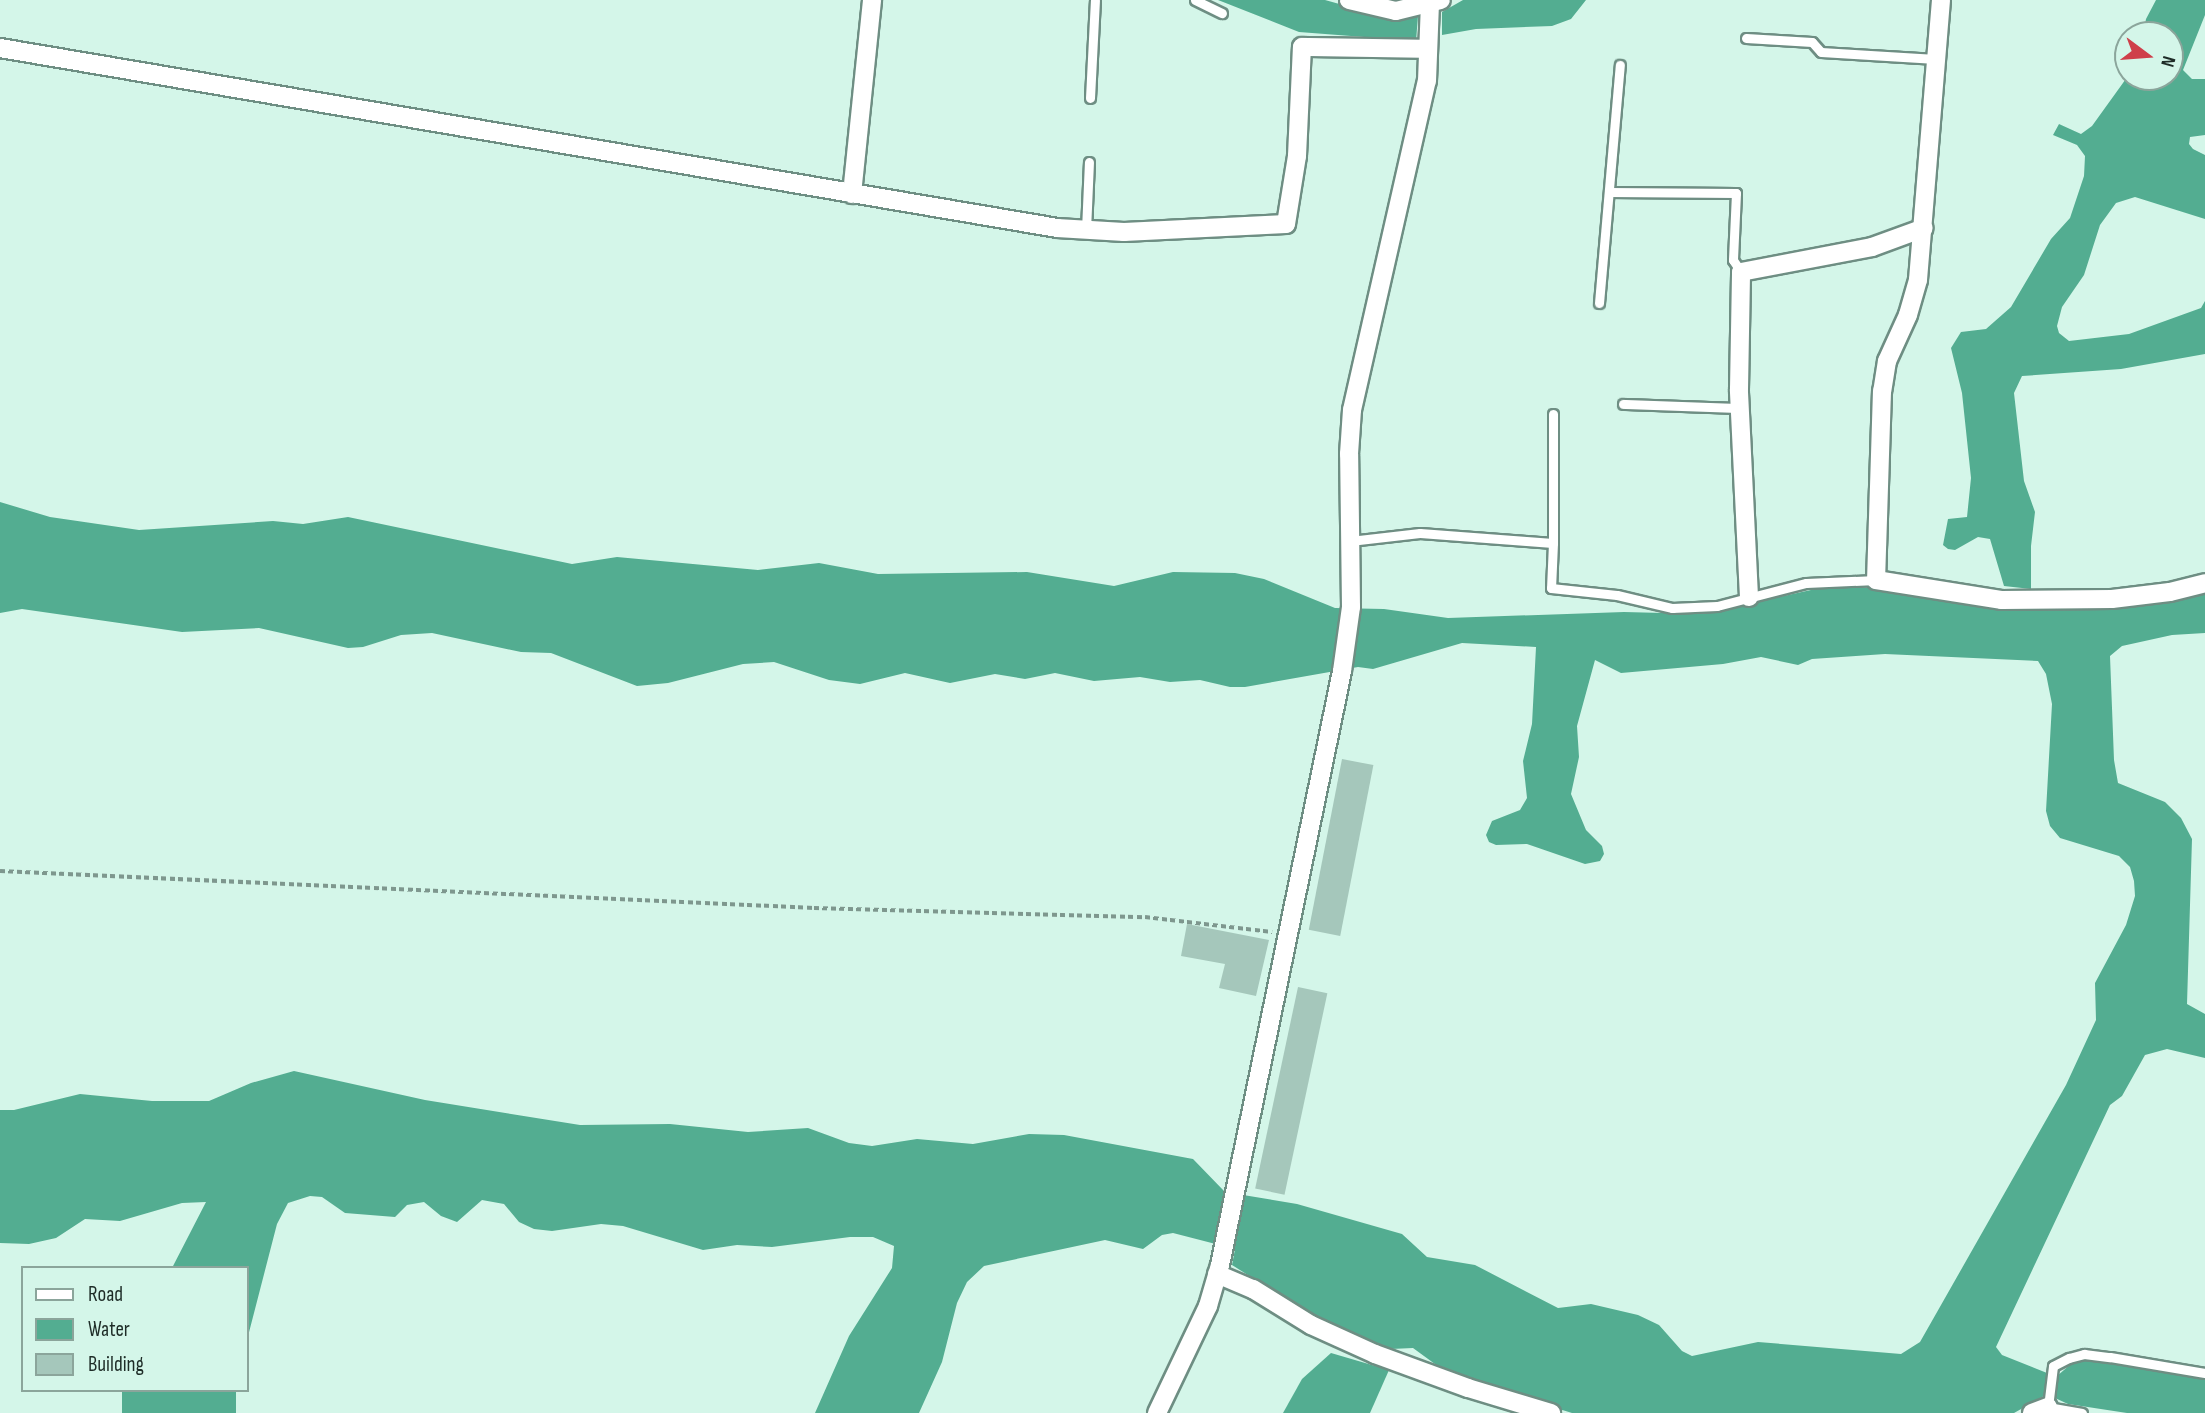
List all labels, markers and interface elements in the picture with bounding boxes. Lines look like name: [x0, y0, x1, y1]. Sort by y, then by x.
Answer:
north arrow: [2114, 21, 2184, 91]
text: N: [2155, 53, 2180, 69]
legend: [21, 1266, 248, 1392]
text: Road: [88, 1282, 123, 1307]
text: Water: [88, 1317, 130, 1342]
text: Building: [88, 1352, 144, 1377]

